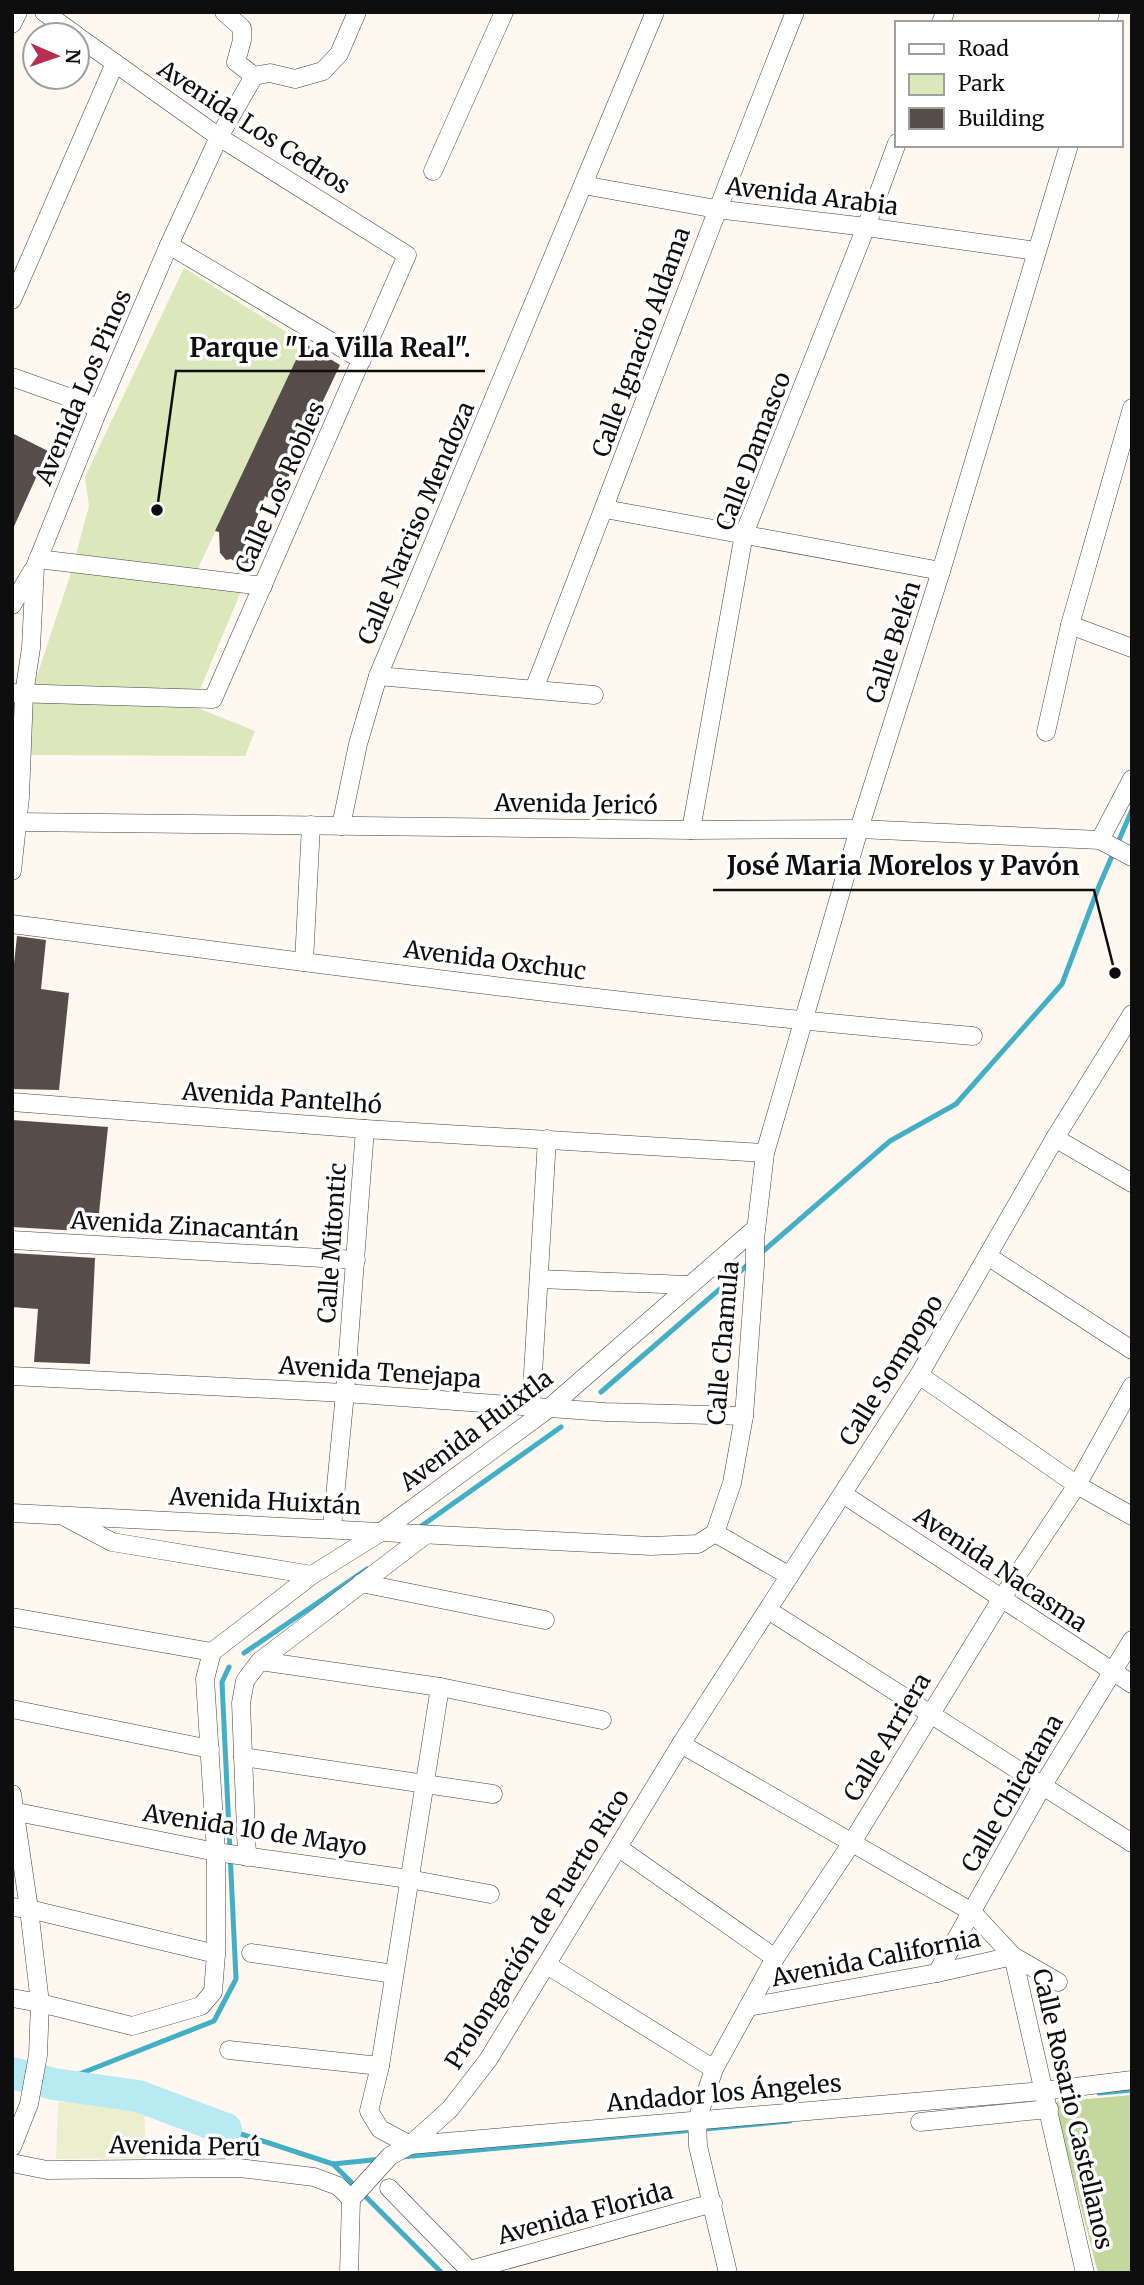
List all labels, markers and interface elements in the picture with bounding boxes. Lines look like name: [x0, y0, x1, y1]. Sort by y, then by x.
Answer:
north arrow: [21, 21, 91, 91]
legend: [895, 21, 1123, 147]
text: Road: [958, 35, 1009, 62]
text: N: [61, 49, 85, 65]
street label: Avenida Los Cedros: [151, 53, 356, 201]
text: Park: [958, 70, 1005, 97]
text: Building: [958, 105, 1045, 132]
street label: Avenida Arabia: [723, 170, 900, 222]
street label: Calle Ignacio Aldama: [585, 223, 697, 461]
street label: Avenida Los Pinos: [27, 284, 138, 490]
callout: Parque "La Villa Real".: [176, 324, 485, 371]
text: Parque "La Villa Real".: [189, 331, 471, 364]
street label: Calle Damasco: [709, 367, 797, 535]
street label: Calle Los Robles: [228, 396, 332, 578]
street label: Calle Narciso Mendoza: [351, 397, 481, 649]
street label: Calle Belén: [859, 577, 927, 707]
street label: Avenida Jericó: [493, 787, 658, 821]
callout: José Maria Morelos y Pavón: [713, 843, 1094, 890]
text: José Maria Morelos y Pavón: [726, 849, 1080, 882]
street label: Avenida Oxchuc: [401, 933, 588, 987]
street label: Avenida Pantelhó: [180, 1075, 383, 1120]
street label: Calle Mitontic: [311, 1162, 353, 1324]
street label: Avenida Zinacantán: [69, 1204, 300, 1247]
street label: Calle Chamula: [700, 1259, 746, 1426]
street label: Calle Sompopo: [832, 1289, 950, 1451]
street label: Avenida Tenejapa: [277, 1349, 482, 1395]
street label: Avenida Huixtla: [393, 1362, 559, 1498]
street label: Avenida Huixtán: [167, 1480, 362, 1522]
street label: Avenida Nacasma: [907, 1499, 1094, 1639]
street label: Calle Arriera: [837, 1667, 938, 1807]
street label: Calle Chicatana: [954, 1709, 1070, 1877]
street label: Prolongación de Puerto Rico: [438, 1783, 636, 2075]
street label: Avenida 10 de Mayo: [140, 1797, 369, 1863]
street label: Avenida California: [768, 1923, 983, 1994]
street label: Calle Rosario Castellanos: [1026, 1966, 1120, 2252]
street label: Andador los Ángeles: [604, 2067, 843, 2119]
street label: Avenida Perú: [108, 2129, 261, 2163]
street label: Avenida Florida: [493, 2175, 676, 2252]

